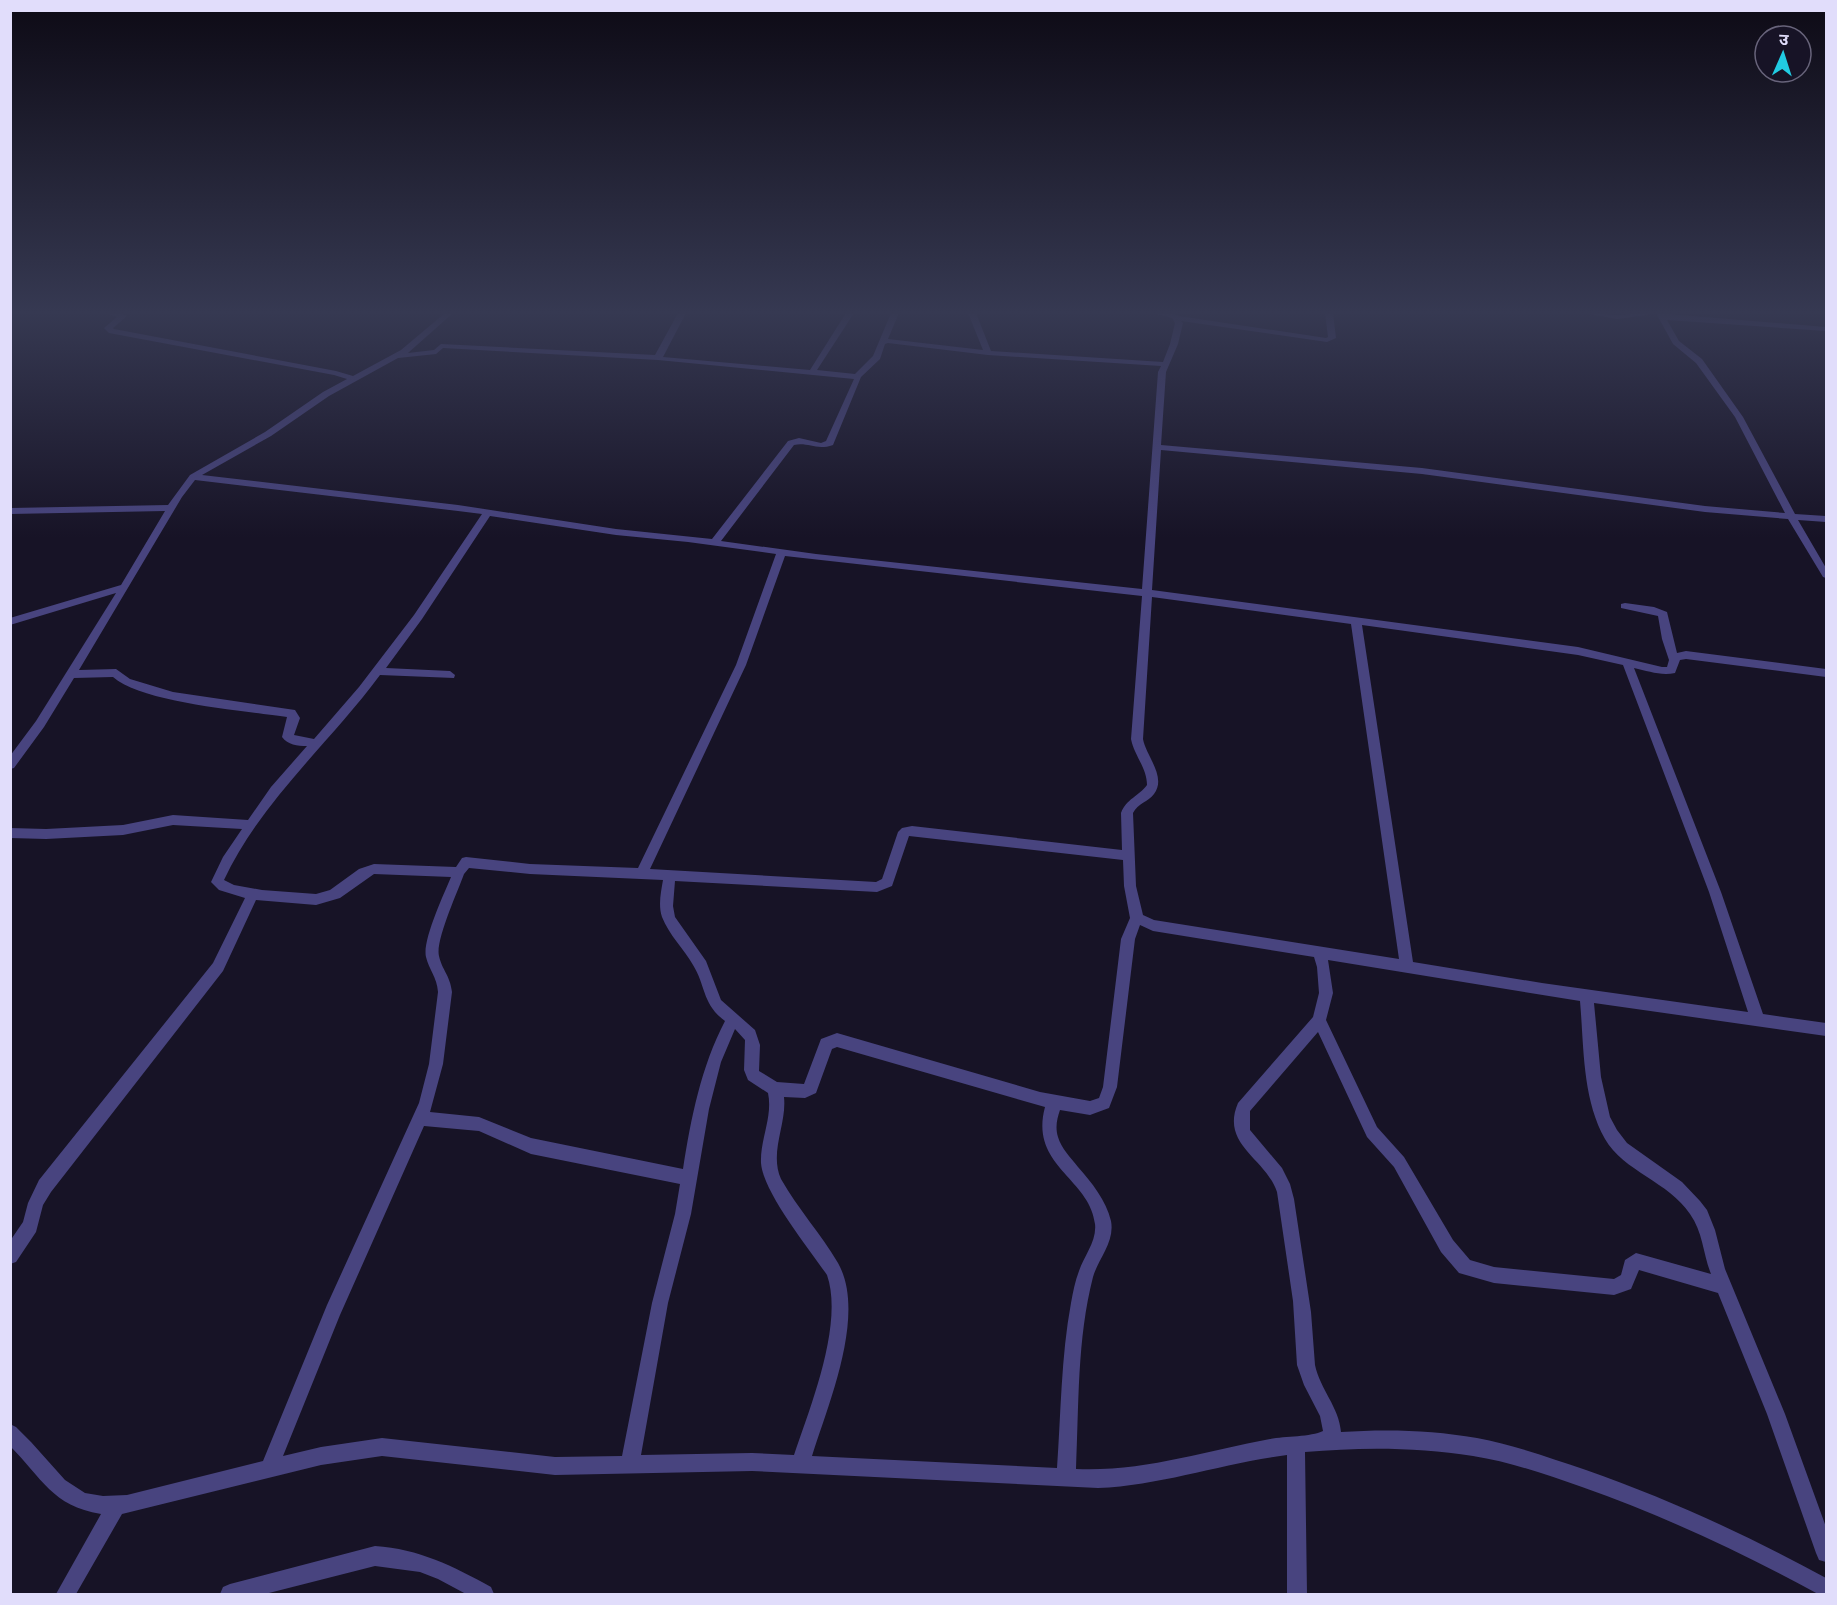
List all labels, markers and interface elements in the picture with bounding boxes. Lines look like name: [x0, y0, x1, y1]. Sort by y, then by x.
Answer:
north arrow: [1753, 24, 1813, 84]
text: उ: [1779, 28, 1790, 50]

